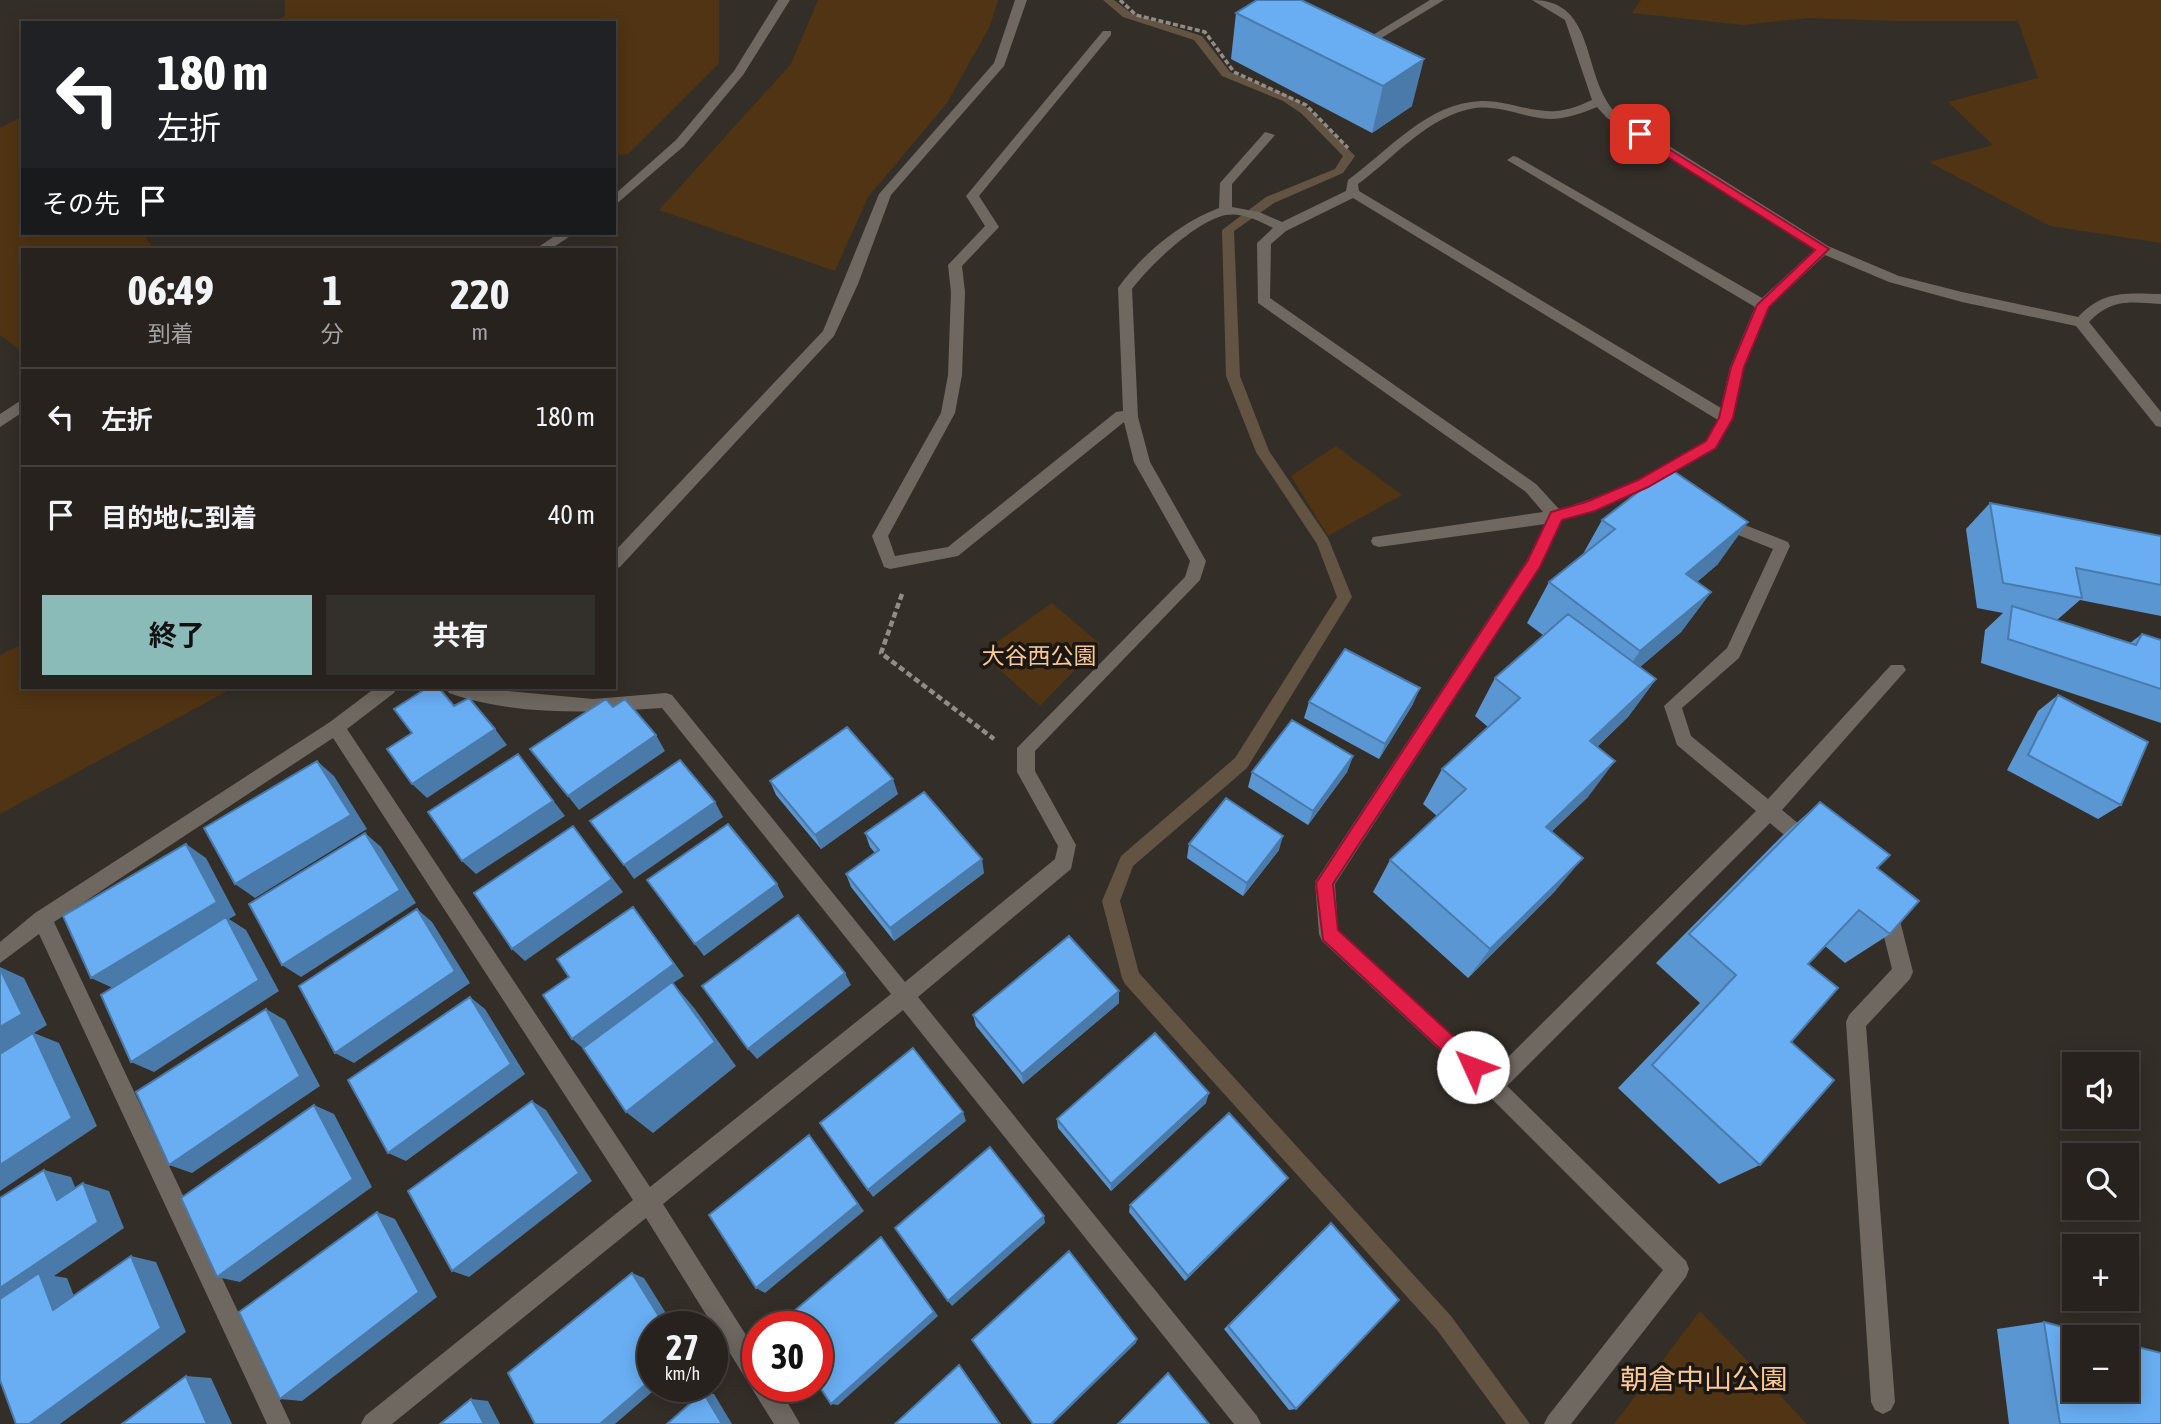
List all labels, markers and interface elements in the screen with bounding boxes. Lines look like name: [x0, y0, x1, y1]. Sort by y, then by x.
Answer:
text: 180 m: [157, 44, 268, 100]
icon: left: [42, 49, 133, 140]
pin: [1610, 104, 1670, 164]
text: 左折: [157, 109, 221, 146]
icon: arrive: [1621, 115, 1659, 153]
icon: arrive: [134, 182, 172, 220]
text: その先: [42, 189, 120, 219]
text: 06:49: [128, 266, 214, 314]
text: 1: [322, 266, 342, 314]
text: 220: [450, 270, 509, 318]
text: m: [472, 319, 488, 345]
text: 到着: [148, 321, 194, 347]
text: 分: [321, 321, 344, 347]
icon: left: [42, 398, 80, 436]
text: 180 m: [536, 402, 595, 432]
text: 左折: [101, 405, 153, 435]
icon: arrive: [42, 496, 80, 534]
text: 40 m: [548, 500, 595, 530]
text: 目的地に到着: [101, 503, 257, 533]
button: 終了: [42, 595, 312, 675]
button: 共有: [326, 595, 595, 675]
park label: 大谷西公園: [982, 643, 1097, 669]
position arrow: [1436, 1030, 1510, 1104]
map controls: [2062, 1052, 2139, 1402]
button: sound: [2062, 1052, 2139, 1129]
button: search: [2062, 1143, 2139, 1220]
button: +: [2062, 1234, 2139, 1311]
speed limit sign: 30: [742, 1311, 833, 1402]
button: −: [2062, 1325, 2139, 1402]
text: 27: [666, 1327, 699, 1367]
text: km/h: [665, 1363, 700, 1384]
park label: 朝倉中山公園: [1620, 1363, 1788, 1395]

